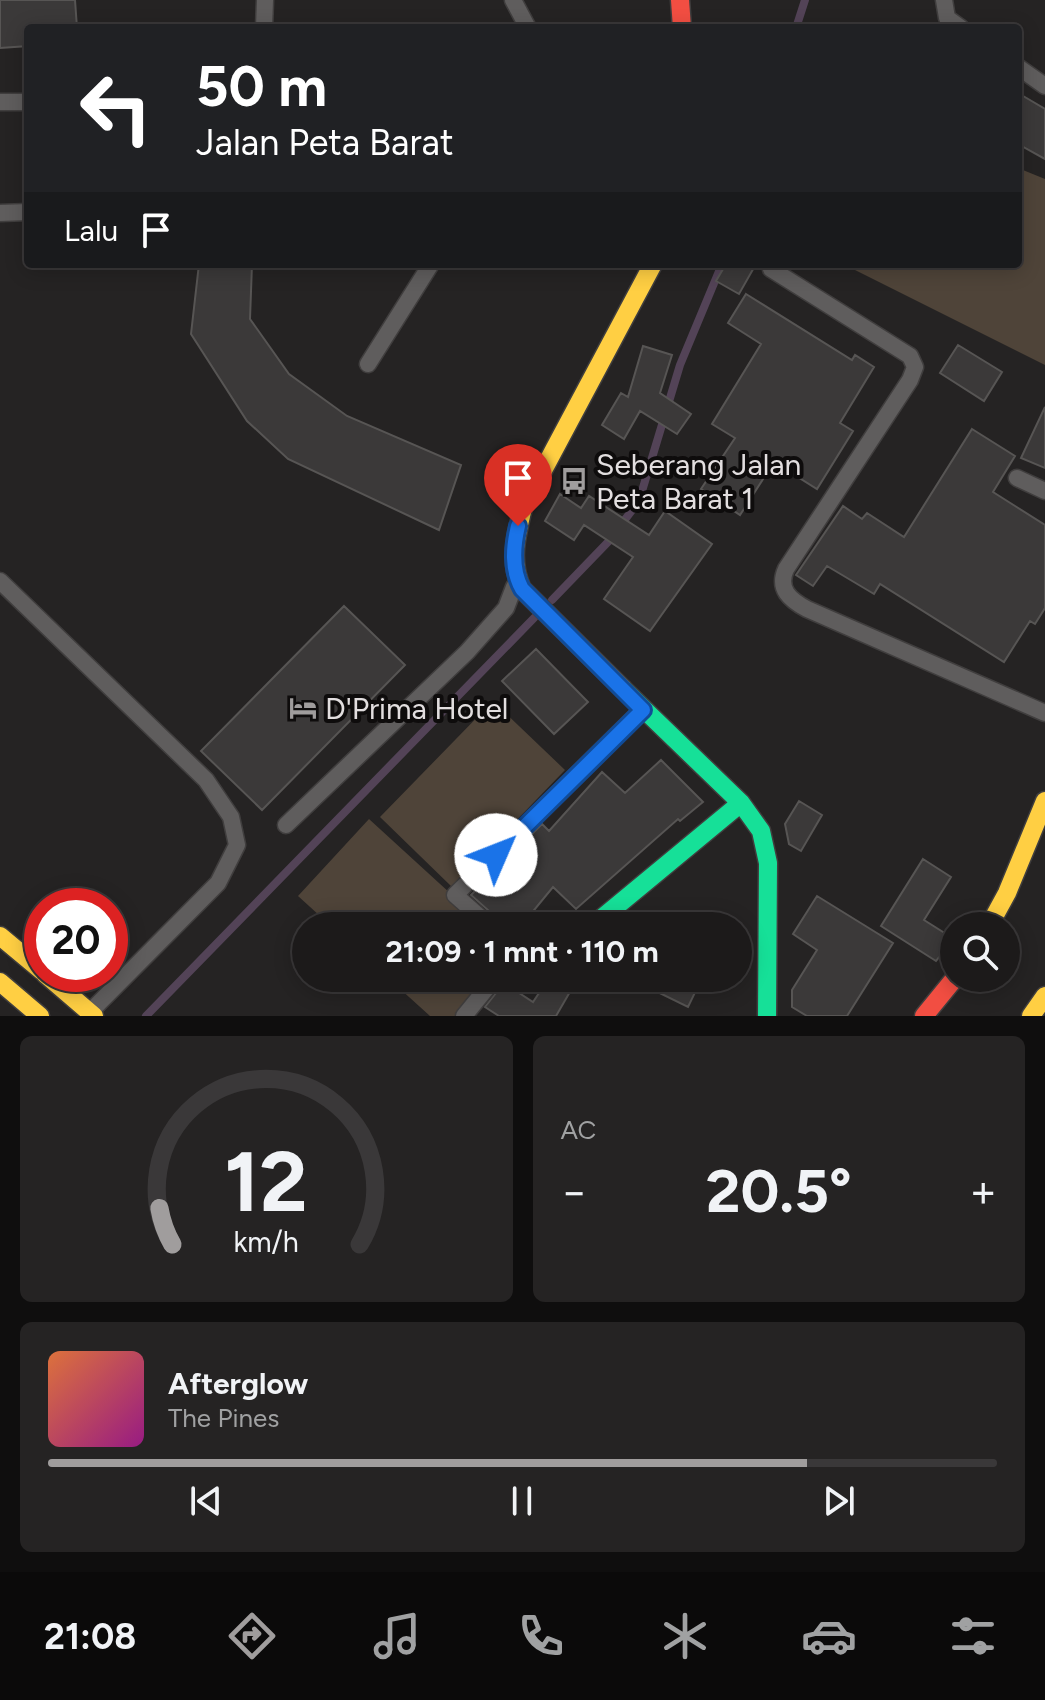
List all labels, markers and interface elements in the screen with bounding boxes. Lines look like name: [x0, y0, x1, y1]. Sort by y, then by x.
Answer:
text: 50 m: [196, 53, 327, 120]
icon: left: [64, 56, 168, 160]
text: Jalan Peta Barat: [196, 121, 454, 164]
icon: arrive: [134, 208, 178, 252]
text: Lalu: [64, 212, 118, 249]
pin: [484, 444, 552, 526]
place label: Seberang Jalan Peta Barat 1: [596, 446, 801, 517]
icon: arrive: [496, 456, 540, 500]
bus stop icon: Seberang Jalan Peta Barat 1: [559, 466, 589, 496]
place label: D'Prima Hotel: [325, 690, 508, 727]
hotel icon: D'Prima Hotel: [288, 693, 318, 723]
position arrow: [454, 813, 538, 897]
speed limit sign: 20: [24, 888, 128, 992]
map controls: [940, 912, 1020, 992]
button: search: [940, 912, 1020, 992]
text: 21:09 · 1 mnt · 110 m: [385, 933, 659, 970]
text: AC: [561, 1114, 596, 1146]
text: 12: [225, 1132, 308, 1232]
text: 20.5°: [706, 1155, 852, 1227]
text: −: [561, 1165, 588, 1218]
text: +: [970, 1165, 997, 1218]
text: km/h: [234, 1225, 299, 1259]
text: Afterglow: [168, 1365, 308, 1402]
text: The Pines: [168, 1402, 279, 1434]
icon: previous: [184, 1479, 228, 1523]
icon: pause: [500, 1479, 544, 1523]
icon: next: [817, 1479, 861, 1523]
icon: directions: [224, 1608, 280, 1664]
icon: music: [369, 1608, 425, 1664]
icon: phone: [513, 1608, 569, 1664]
icon: climate: [657, 1608, 713, 1664]
icon: car: [801, 1608, 857, 1664]
icon: filters: [945, 1608, 1001, 1664]
text: 21:08: [44, 1615, 136, 1658]

